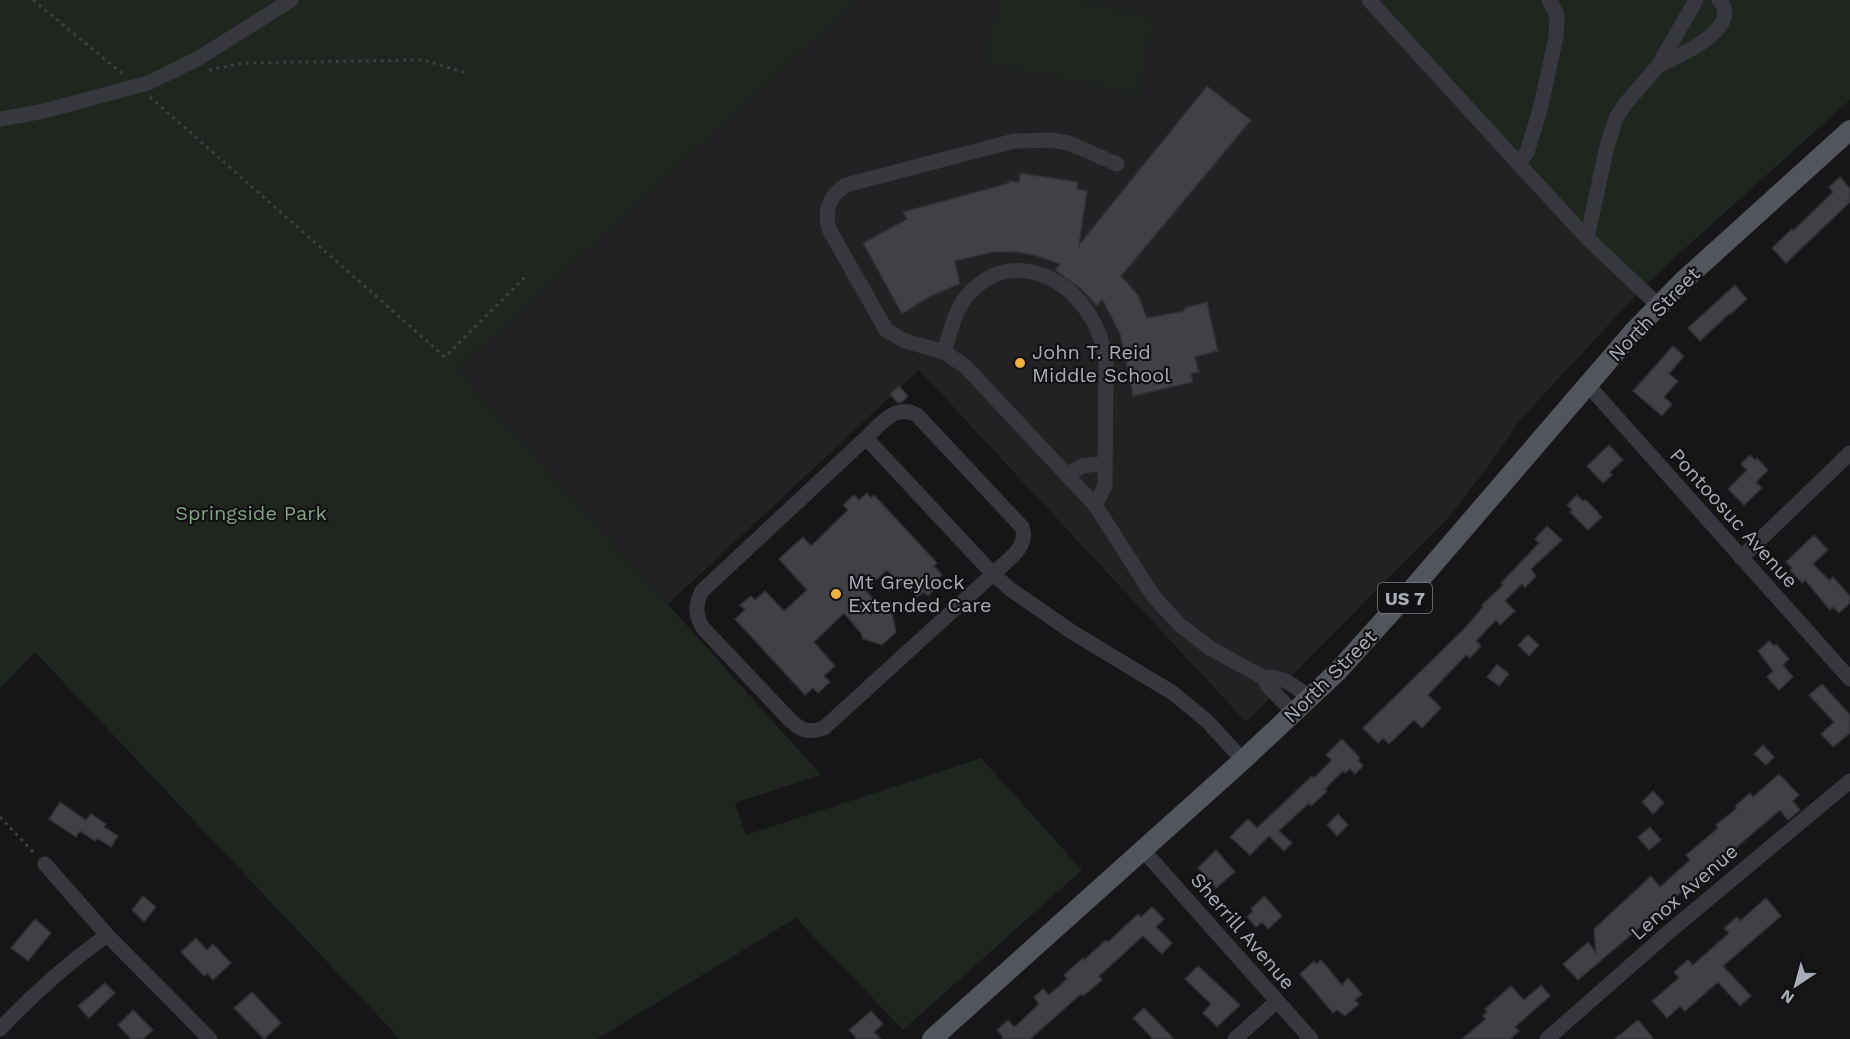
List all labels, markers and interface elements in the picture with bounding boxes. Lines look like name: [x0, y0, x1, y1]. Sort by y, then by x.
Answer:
street label: North Street: [1603, 261, 1705, 366]
place label: John T. Reid Middle School: [1032, 340, 1170, 387]
marker: John T. Reid Middle School: [1013, 356, 1027, 370]
street label: Pontoosuc Avenue: [1665, 443, 1803, 593]
park label: Springside Park: [175, 501, 327, 525]
place label: Mt Greylock Extended Care: [848, 570, 992, 617]
road number: US 7: [1378, 583, 1432, 613]
marker: Mt Greylock Extended Care: [829, 587, 843, 601]
street label: North Street: [1278, 624, 1382, 728]
street label: Lenox Avenue: [1625, 839, 1743, 945]
street label: Sherrill Avenue: [1186, 868, 1300, 994]
north arrow: [1766, 955, 1826, 1015]
text: N: [1777, 986, 1798, 1008]

